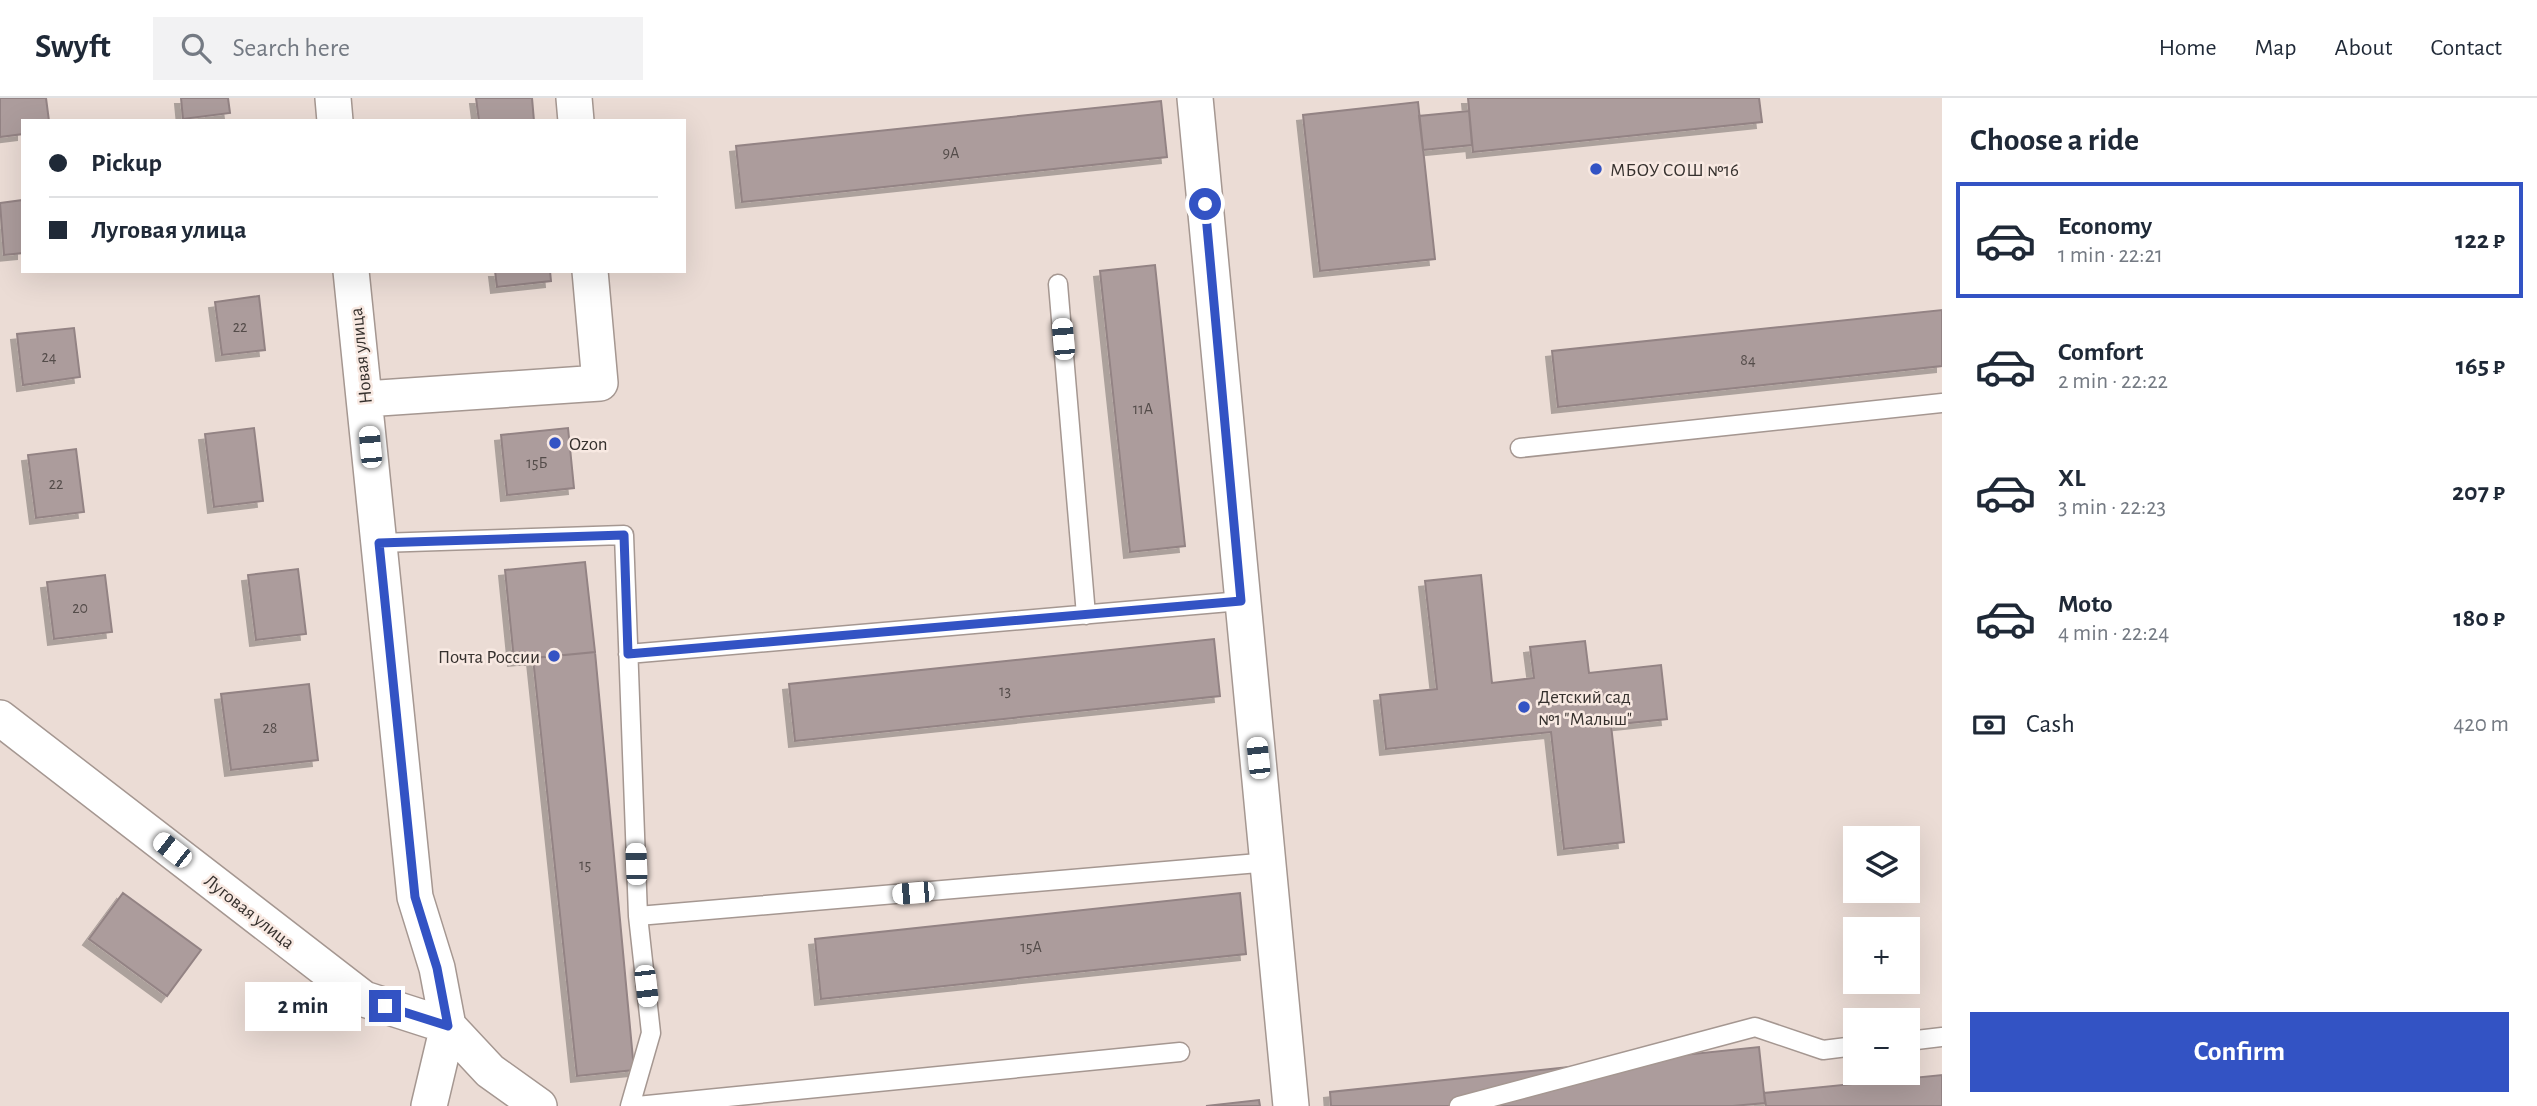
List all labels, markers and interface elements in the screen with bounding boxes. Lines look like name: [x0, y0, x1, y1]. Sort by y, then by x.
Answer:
search box: [153, 17, 643, 80]
icon: search: [177, 29, 215, 67]
text: Swyft: [35, 31, 111, 64]
text: Search here: [233, 35, 350, 61]
text: Home: [2159, 36, 2217, 60]
text: Map: [2255, 36, 2297, 60]
text: About: [2335, 36, 2392, 60]
text: Contact: [2430, 36, 2502, 60]
text: Choose a ride: [1970, 124, 2139, 156]
house number: 9А: [943, 145, 960, 161]
text: Pickup: [91, 150, 162, 176]
marker: МБОУ СОШ №16: [1588, 161, 1604, 177]
place label: МБОУ СОШ №16: [1610, 161, 1739, 180]
route start: [1189, 188, 1221, 220]
icon: car: [1974, 209, 2037, 272]
text: Economy: [2058, 213, 2152, 239]
text: Луговая улица: [91, 217, 247, 243]
text: 122 ₽: [2455, 227, 2505, 253]
text: 1 min · 22:21: [2058, 244, 2163, 267]
street label: Новая улица: [347, 306, 376, 405]
car: [1051, 317, 1076, 361]
house number: 22: [233, 319, 247, 335]
icon: car: [1974, 335, 2037, 398]
text: Comfort: [2058, 339, 2143, 365]
house number: 24: [42, 349, 57, 365]
house number: 84: [1740, 352, 1756, 368]
text: 165 ₽: [2456, 353, 2505, 379]
text: 2 min · 22:22: [2058, 370, 2168, 393]
house number: 11А: [1133, 401, 1154, 417]
car: [358, 425, 383, 469]
marker: Ozon: [547, 435, 563, 451]
place label: Ozon: [569, 435, 608, 454]
house number: 15Б: [526, 455, 548, 471]
icon: car: [1974, 461, 2037, 524]
text: XL: [2058, 465, 2085, 491]
house number: 22: [49, 476, 63, 492]
text: 207 ₽: [2452, 479, 2505, 505]
text: 3 min · 22:23: [2058, 496, 2166, 519]
icon: car: [1974, 587, 2037, 650]
text: Moto: [2058, 591, 2113, 617]
house number: 20: [72, 600, 88, 616]
text: 180 ₽: [2453, 605, 2505, 631]
text: 4 min · 22:24: [2058, 622, 2169, 645]
place label: Почта России: [438, 648, 540, 667]
marker: Почта России: [546, 648, 562, 664]
house number: 13: [999, 683, 1011, 699]
place label: Детский сад №1 "Малыш": [1538, 688, 1632, 729]
marker: Детский сад №1 "Малыш": [1516, 699, 1532, 715]
icon: cash: [1970, 706, 2008, 744]
text: Cash: [2026, 711, 2075, 737]
text: 420 m: [2453, 713, 2509, 736]
house number: 28: [263, 720, 277, 736]
car: [1246, 736, 1271, 780]
map controls: [1843, 826, 1920, 1085]
button: layers: [1843, 826, 1920, 903]
car: [149, 829, 196, 871]
car: [625, 843, 648, 885]
house number: 15: [579, 857, 591, 873]
street label: Луговая улица: [200, 871, 298, 953]
car: [892, 881, 935, 905]
button: +: [1843, 917, 1920, 994]
house number: 15А: [1020, 939, 1042, 955]
car: [634, 964, 659, 1008]
callout: 2 min: [245, 982, 360, 1030]
route end: [369, 990, 401, 1022]
text: 2 min: [277, 995, 329, 1018]
button: −: [1843, 1008, 1920, 1085]
button: Confirm: [1970, 1012, 2509, 1092]

